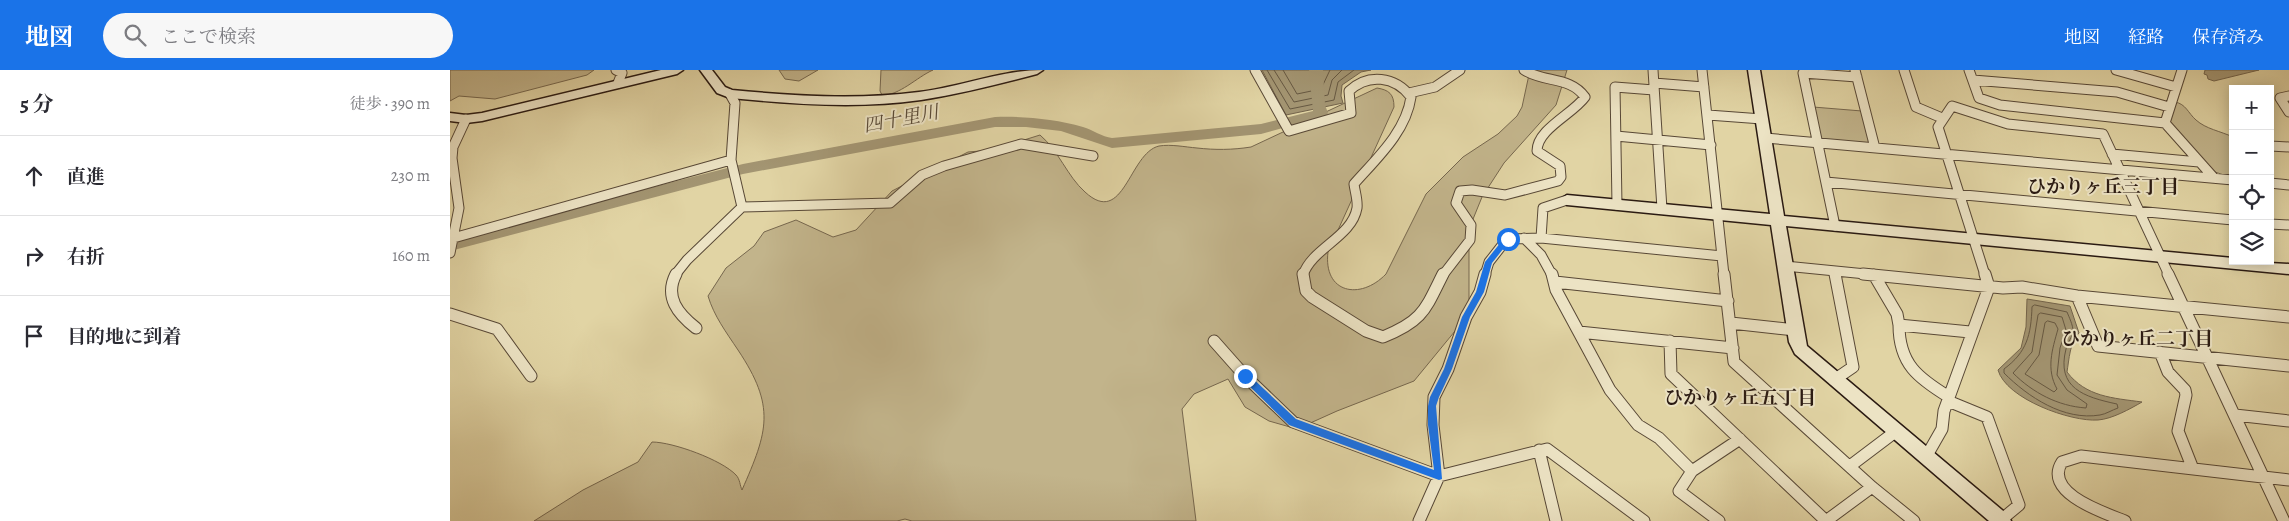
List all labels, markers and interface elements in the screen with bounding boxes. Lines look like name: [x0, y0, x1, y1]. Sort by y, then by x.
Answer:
search box: [103, 13, 453, 58]
text: 地図: [25, 21, 73, 53]
icon: search: [121, 21, 149, 49]
text: ここで検索: [161, 24, 256, 50]
text: 地図: [2064, 25, 2100, 49]
text: 経路: [2128, 25, 2164, 49]
text: 保存済み: [2192, 25, 2264, 49]
map controls: [2229, 85, 2274, 265]
button: +: [2229, 85, 2274, 130]
text: 5 分: [20, 90, 54, 118]
text: 徒歩 · 390 m: [350, 93, 430, 115]
water label: 四十里川: [861, 99, 943, 139]
button: −: [2229, 130, 2274, 175]
icon: ahead: [20, 162, 48, 190]
text: 直進: [67, 164, 105, 190]
text: 230 m: [391, 165, 430, 187]
district label: ひかりヶ丘三丁目: [2027, 174, 2179, 200]
button: locate: [2229, 175, 2274, 220]
button: layers: [2229, 220, 2274, 265]
route start: [1497, 228, 1520, 251]
icon: right: [20, 242, 48, 270]
text: 右折: [67, 244, 105, 270]
text: 160 m: [392, 245, 430, 267]
icon: arrive: [20, 322, 48, 350]
text: 目的地に到着: [67, 324, 181, 350]
district label: ひかりヶ丘二丁目: [2061, 326, 2213, 352]
route end: [1234, 365, 1257, 388]
district label: ひかりヶ丘五丁目: [1664, 385, 1816, 411]

